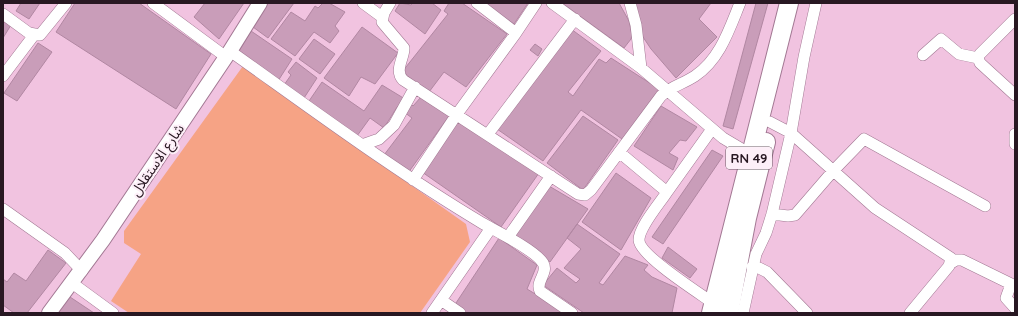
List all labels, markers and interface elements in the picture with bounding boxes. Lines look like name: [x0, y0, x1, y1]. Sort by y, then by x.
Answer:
street label: شارع الاستقلال: [126, 120, 190, 201]
road number: RN 49: [726, 147, 772, 169]

